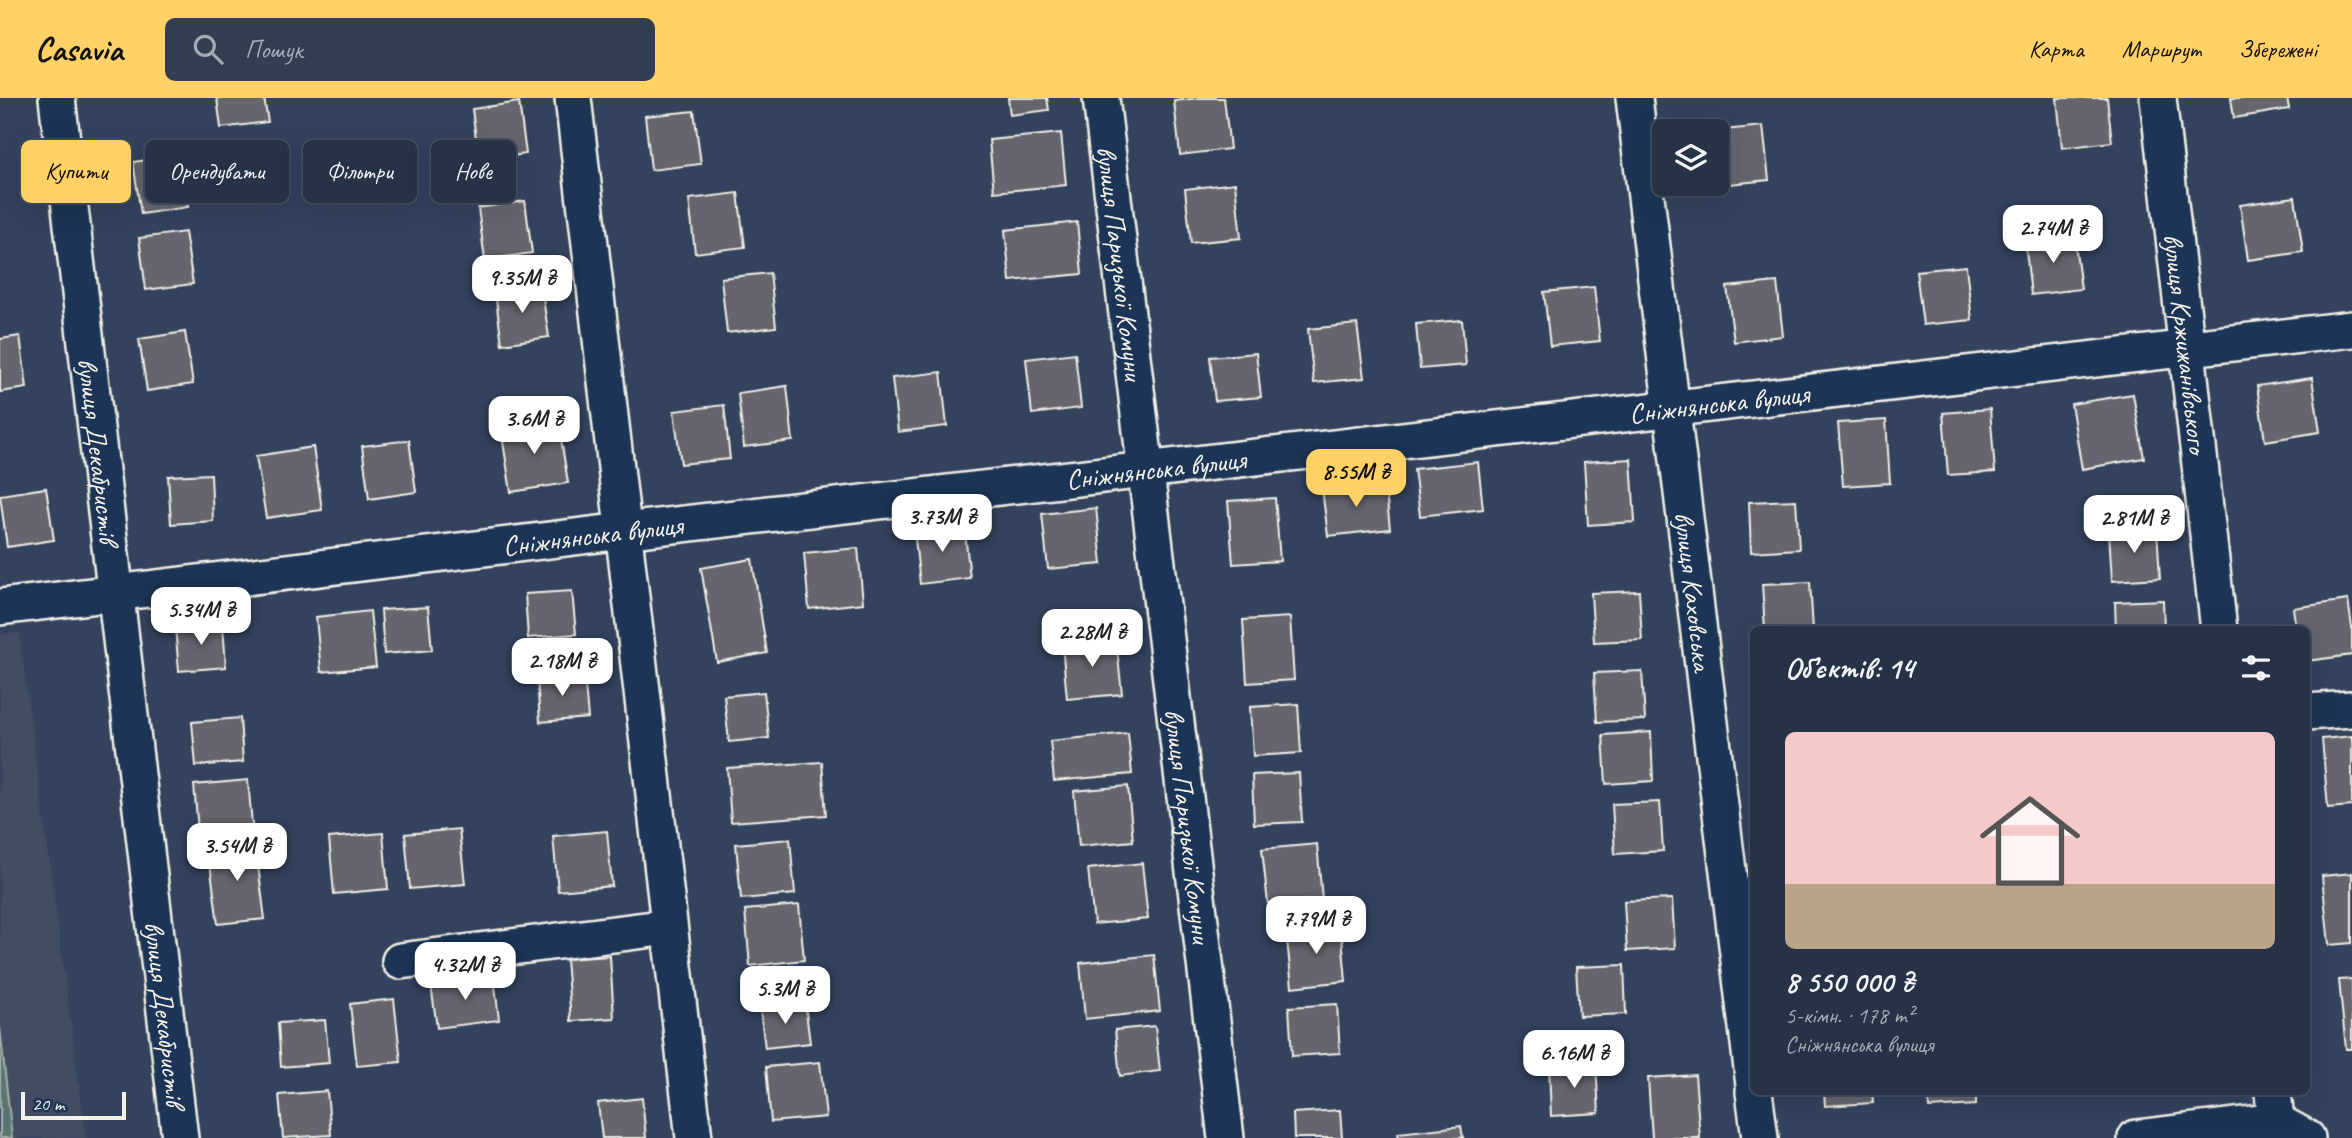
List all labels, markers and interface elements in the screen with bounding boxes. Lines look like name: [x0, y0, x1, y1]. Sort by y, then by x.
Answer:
search box: [165, 18, 655, 81]
text: Casavia: [35, 28, 123, 70]
icon: search: [189, 30, 227, 68]
text: Пошук: [245, 33, 303, 66]
text: Карта: [2029, 34, 2084, 64]
text: Маршрут: [2122, 34, 2201, 64]
text: Збережені: [2239, 34, 2317, 64]
map controls: [1652, 119, 1729, 196]
button: layers: [1652, 119, 1729, 196]
chip: Купити: [21, 140, 131, 203]
chip: Орендувати: [145, 140, 289, 203]
chip: Фільтри: [303, 140, 417, 203]
chip: Нове: [431, 140, 516, 203]
street label: вулиця Паризької Комуни: [1089, 144, 1153, 385]
pin: 2.74M ₴: [1988, 206, 2118, 265]
text: 2.74M ₴: [2019, 213, 2087, 242]
street label: вулиця Кржижанівського: [2156, 232, 2216, 458]
pin: 9.35M ₴: [457, 256, 587, 315]
text: 9.35M ₴: [488, 263, 556, 292]
street label: вулиця Декабристів: [70, 356, 128, 551]
street label: Сніжнянська вулиця: [1627, 375, 1813, 431]
pin: 3.6M ₴: [477, 396, 591, 456]
text: 3.6M ₴: [505, 404, 563, 433]
street label: Сніжнянська вулиця: [1064, 441, 1250, 497]
pin: 8.55M ₴: [1291, 450, 1421, 509]
text: 8.55M ₴: [1322, 457, 1390, 486]
pin: 3.73M ₴: [877, 494, 1007, 554]
pin: 2.81M ₴: [2069, 496, 2199, 555]
text: 3.73M ₴: [908, 502, 976, 531]
text: 2.81M ₴: [2100, 503, 2168, 532]
street label: Сніжнянська вулиця: [501, 506, 687, 563]
street label: вулиця Каховська: [1667, 510, 1721, 675]
pin: 5.34M ₴: [136, 588, 266, 647]
text: 5.34M ₴: [167, 595, 235, 624]
pin: 2.28M ₴: [1027, 610, 1157, 669]
text: 2.28M ₴: [1058, 617, 1126, 646]
pin: 2.18M ₴: [497, 638, 627, 698]
text: 2.18M ₴: [528, 646, 596, 675]
text: Об’єктів: 14: [1785, 649, 1914, 687]
icon: filters: [2237, 649, 2275, 687]
street label: вулиця Паризької Комуни: [1157, 707, 1220, 948]
icon: home: [1967, 778, 2093, 904]
pin: 3.54M ₴: [172, 824, 302, 883]
text: 3.54M ₴: [203, 831, 271, 860]
pin: 7.79M ₴: [1251, 896, 1381, 956]
text: 7.79M ₴: [1282, 904, 1350, 933]
street label: вулиця Декабристів: [137, 919, 194, 1115]
pin: 4.32M ₴: [400, 942, 530, 1002]
text: 4.32M ₴: [431, 950, 499, 979]
text: 8 550 000 ₴: [1785, 963, 1914, 1001]
pin: 5.3M ₴: [728, 967, 842, 1026]
text: 5.3M ₴: [756, 974, 814, 1003]
text: 5-кімн. · 178 m²: [1785, 1001, 1914, 1030]
pin: 6.16M ₴: [1509, 1030, 1639, 1090]
text: Сніжнянська вулиця: [1785, 1030, 1933, 1059]
text: 6.16M ₴: [1539, 1038, 1609, 1067]
scale bar: [21, 1089, 126, 1121]
text: 20 m: [32, 1092, 64, 1116]

